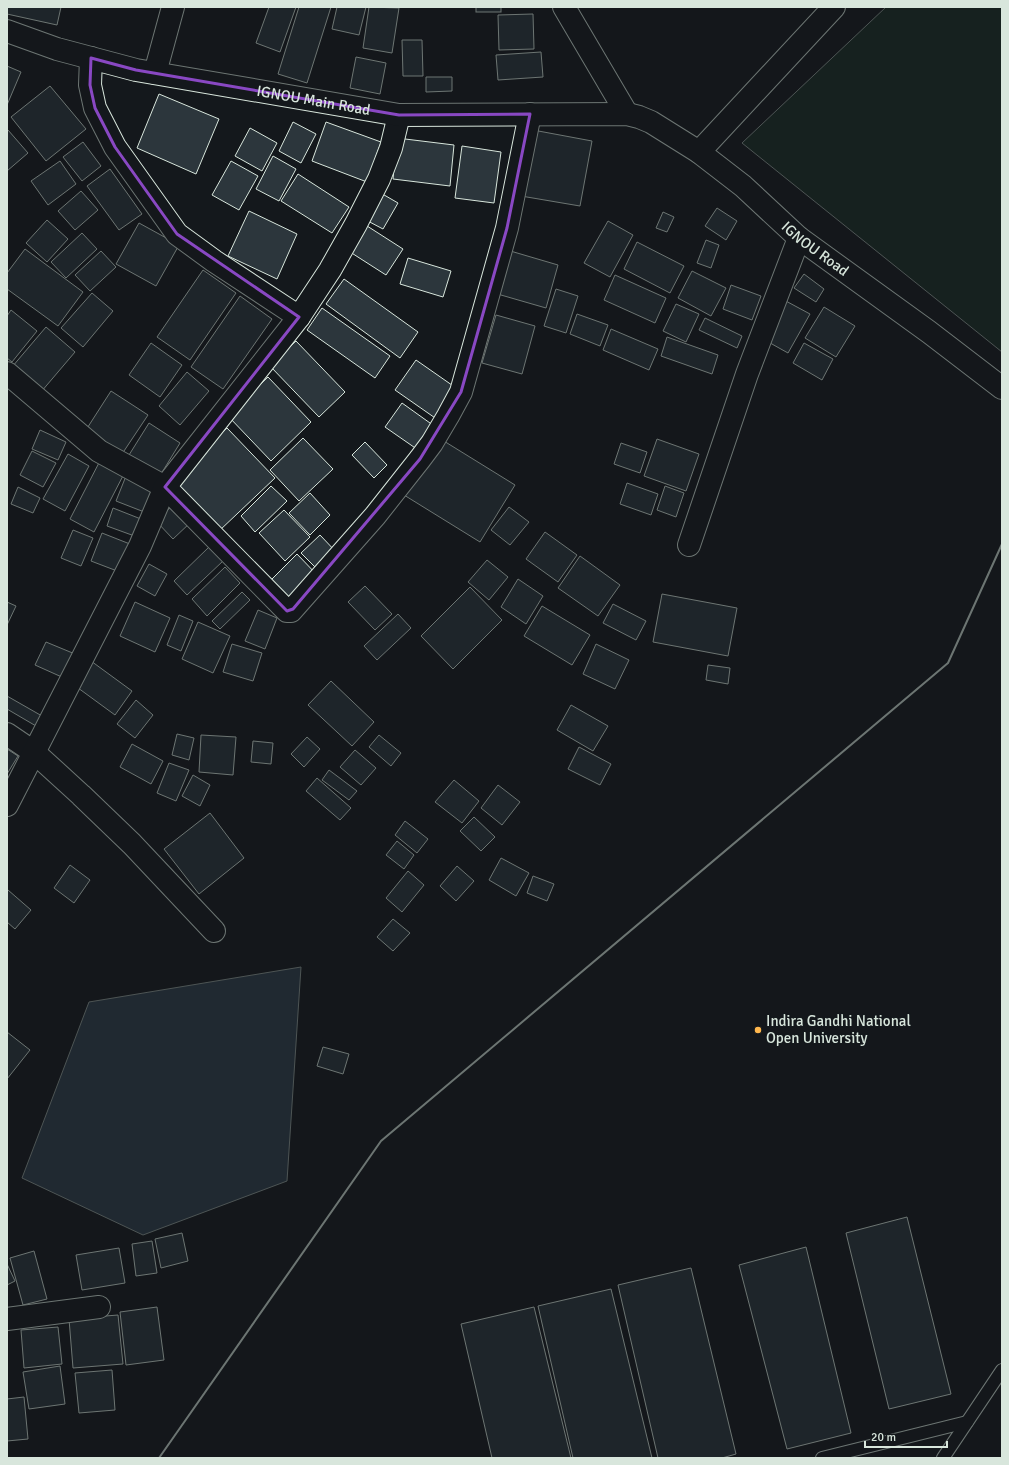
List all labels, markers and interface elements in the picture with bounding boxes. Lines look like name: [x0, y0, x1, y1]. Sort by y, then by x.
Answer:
street label: IGNOU Main Road: [255, 82, 372, 119]
street label: IGNOU Road: [778, 217, 852, 280]
place label: Indira Gandhi National Open University: [766, 1012, 911, 1047]
marker: Indira Gandhi National Open University: [753, 1025, 763, 1035]
scale bar: [865, 1423, 947, 1449]
text: 20 m: [871, 1430, 896, 1445]

